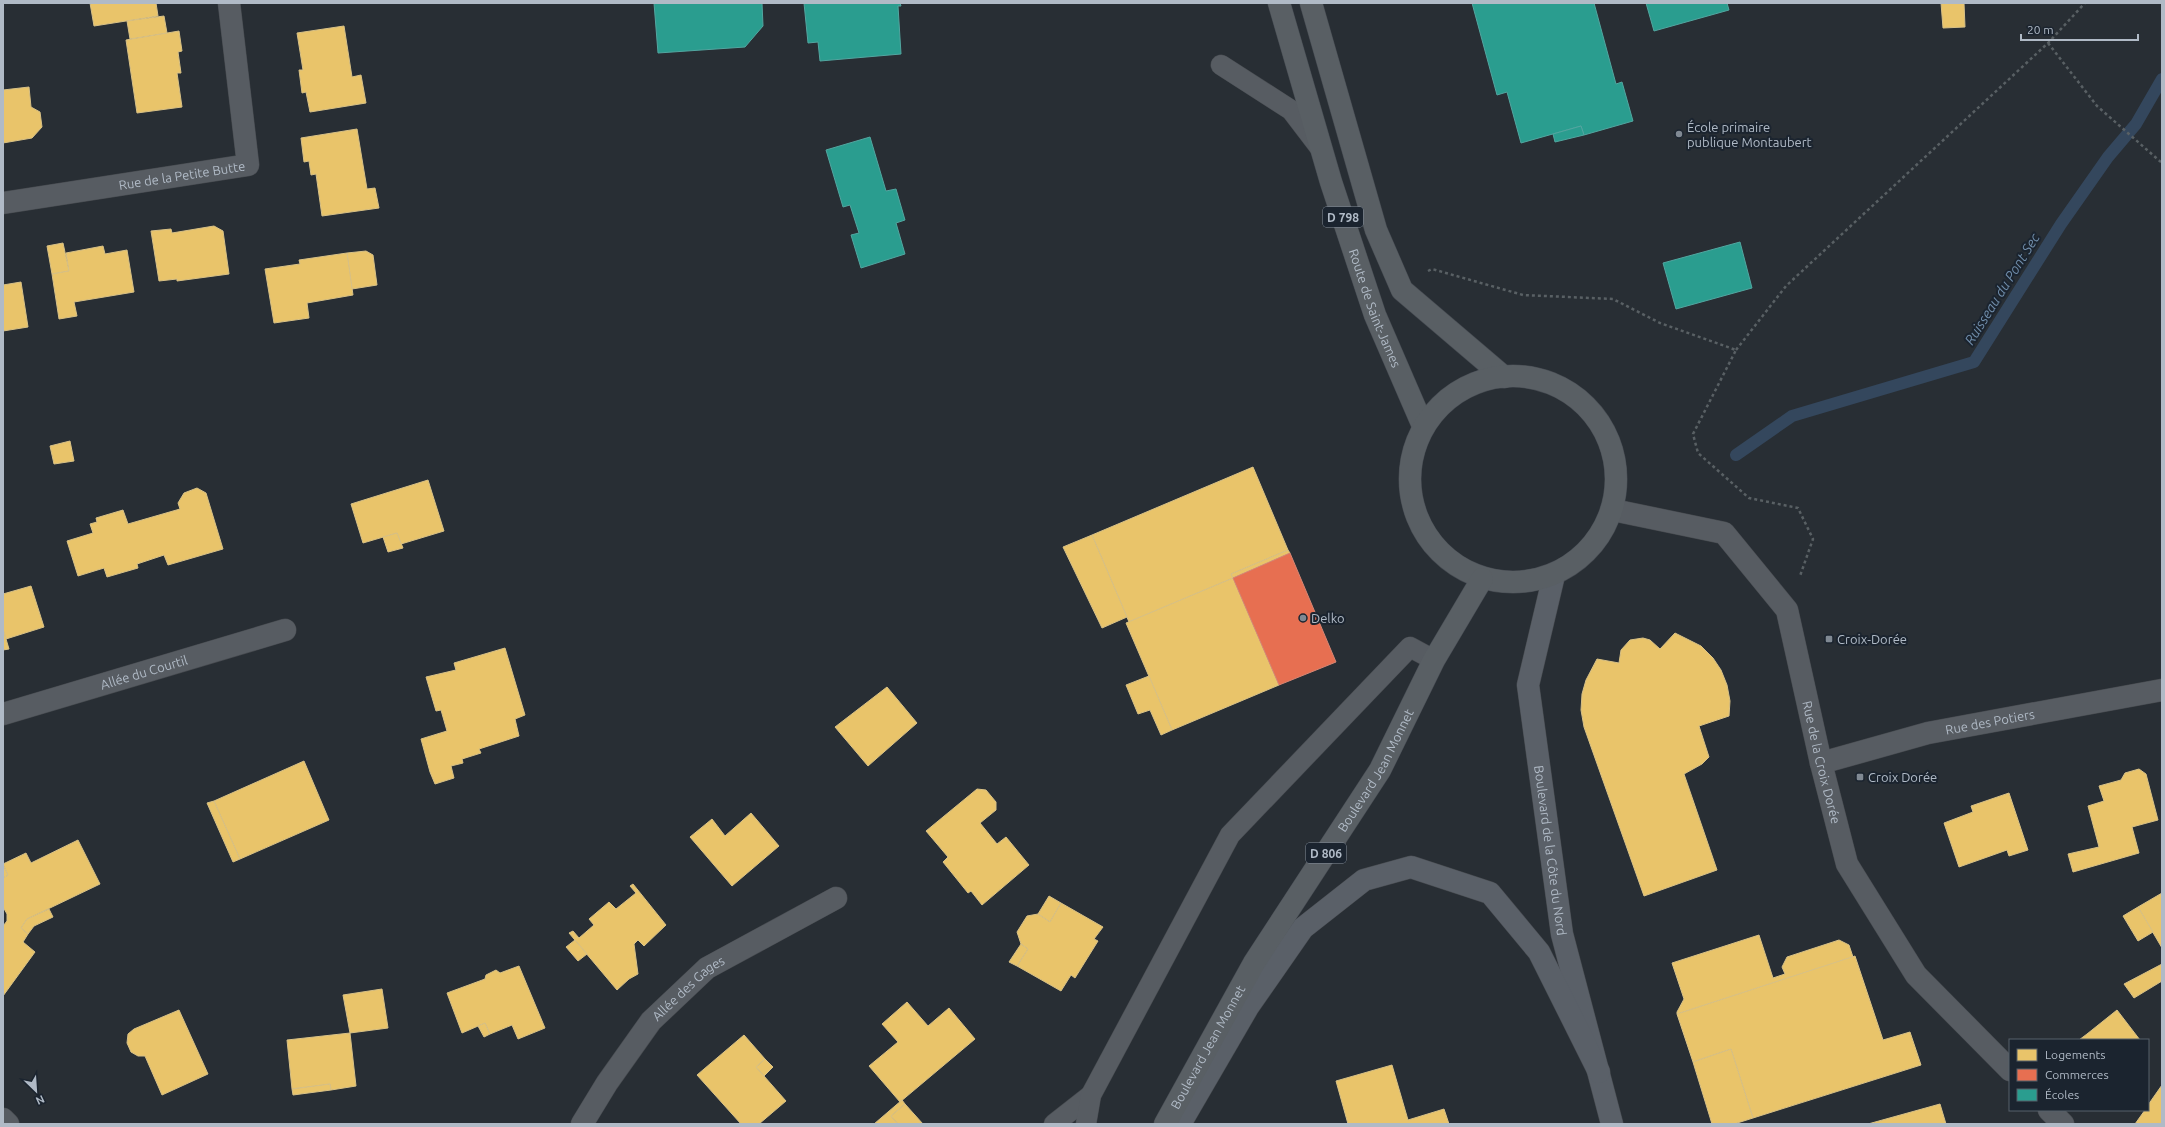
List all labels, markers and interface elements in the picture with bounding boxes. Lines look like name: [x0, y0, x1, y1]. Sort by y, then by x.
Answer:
scale bar: [2021, 16, 2138, 42]
text: 20 m: [2027, 23, 2054, 36]
place label: École primaire publique Montaubert: [1687, 119, 1812, 149]
marker: École primaire publique Montaubert: [1674, 129, 1684, 139]
street label: Rue de la Petite Butte: [118, 159, 246, 192]
road number: D 798: [1323, 207, 1363, 227]
water label: Ruisseau du Pont Sec: [1961, 230, 2043, 348]
street label: Route de Saint-James: [1347, 247, 1404, 370]
place label: Delko: [1311, 611, 1345, 625]
marker: Delko: [1298, 613, 1308, 623]
place label: Croix-Dorée: [1837, 632, 1907, 646]
marker: Croix-Dorée: [1824, 634, 1834, 644]
street label: Allée du Courtil: [99, 652, 190, 692]
street label: Rue de la Croix Dorée: [1800, 699, 1843, 825]
street label: Boulevard Jean Monnet: [1335, 707, 1416, 834]
street label: Rue des Potiers: [1944, 707, 2036, 737]
street label: Boulevard de la Côte du Nord: [1532, 764, 1569, 936]
place label: Croix Dorée: [1868, 770, 1937, 784]
marker: Croix Dorée: [1855, 772, 1865, 782]
road number: D 806: [1306, 843, 1346, 863]
street label: Allée des Gages: [649, 953, 727, 1023]
street label: Boulevard Jean Monnet: [1168, 983, 1247, 1111]
legend: [2009, 1039, 2149, 1111]
text: Logements: [2045, 1048, 2105, 1061]
text: Commerces: [2045, 1068, 2109, 1081]
north arrow: [16, 1071, 56, 1111]
text: Écoles: [2045, 1088, 2079, 1101]
text: N: [34, 1093, 46, 1107]

